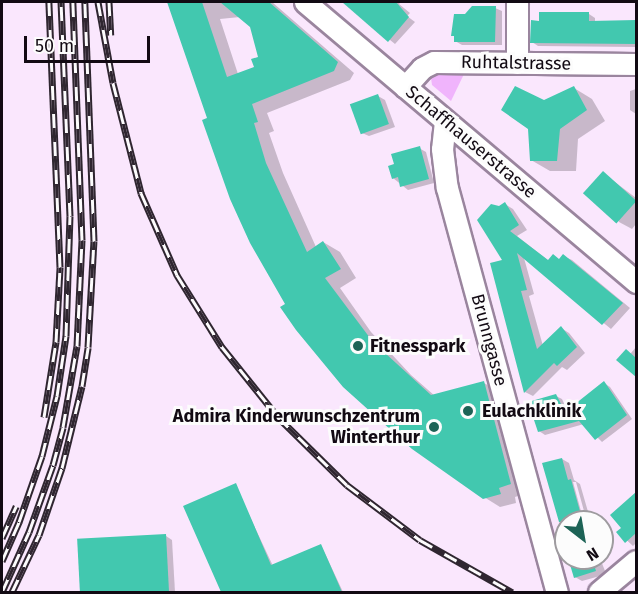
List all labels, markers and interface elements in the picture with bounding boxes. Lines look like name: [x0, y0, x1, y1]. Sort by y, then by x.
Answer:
scale bar: [27, 24, 153, 62]
text: 50 m: [35, 35, 74, 57]
street label: Ruhtalstrasse: [461, 51, 571, 75]
street label: Schaffhauserstrasse: [401, 81, 541, 203]
street label: Brunngasse: [466, 292, 512, 388]
place label: Fitnesspark: [370, 335, 465, 357]
marker: Fitnesspark: [351, 339, 365, 353]
place label: Eulachklinik: [482, 400, 581, 422]
marker: Eulachklinik: [459, 402, 477, 420]
place label: Admira Kinderwunschzentrum Winterthur: [173, 406, 420, 448]
marker: Admira Kinderwunschzentrum Winterthur: [425, 418, 443, 436]
north arrow: [554, 510, 614, 570]
text: N: [583, 543, 602, 565]

